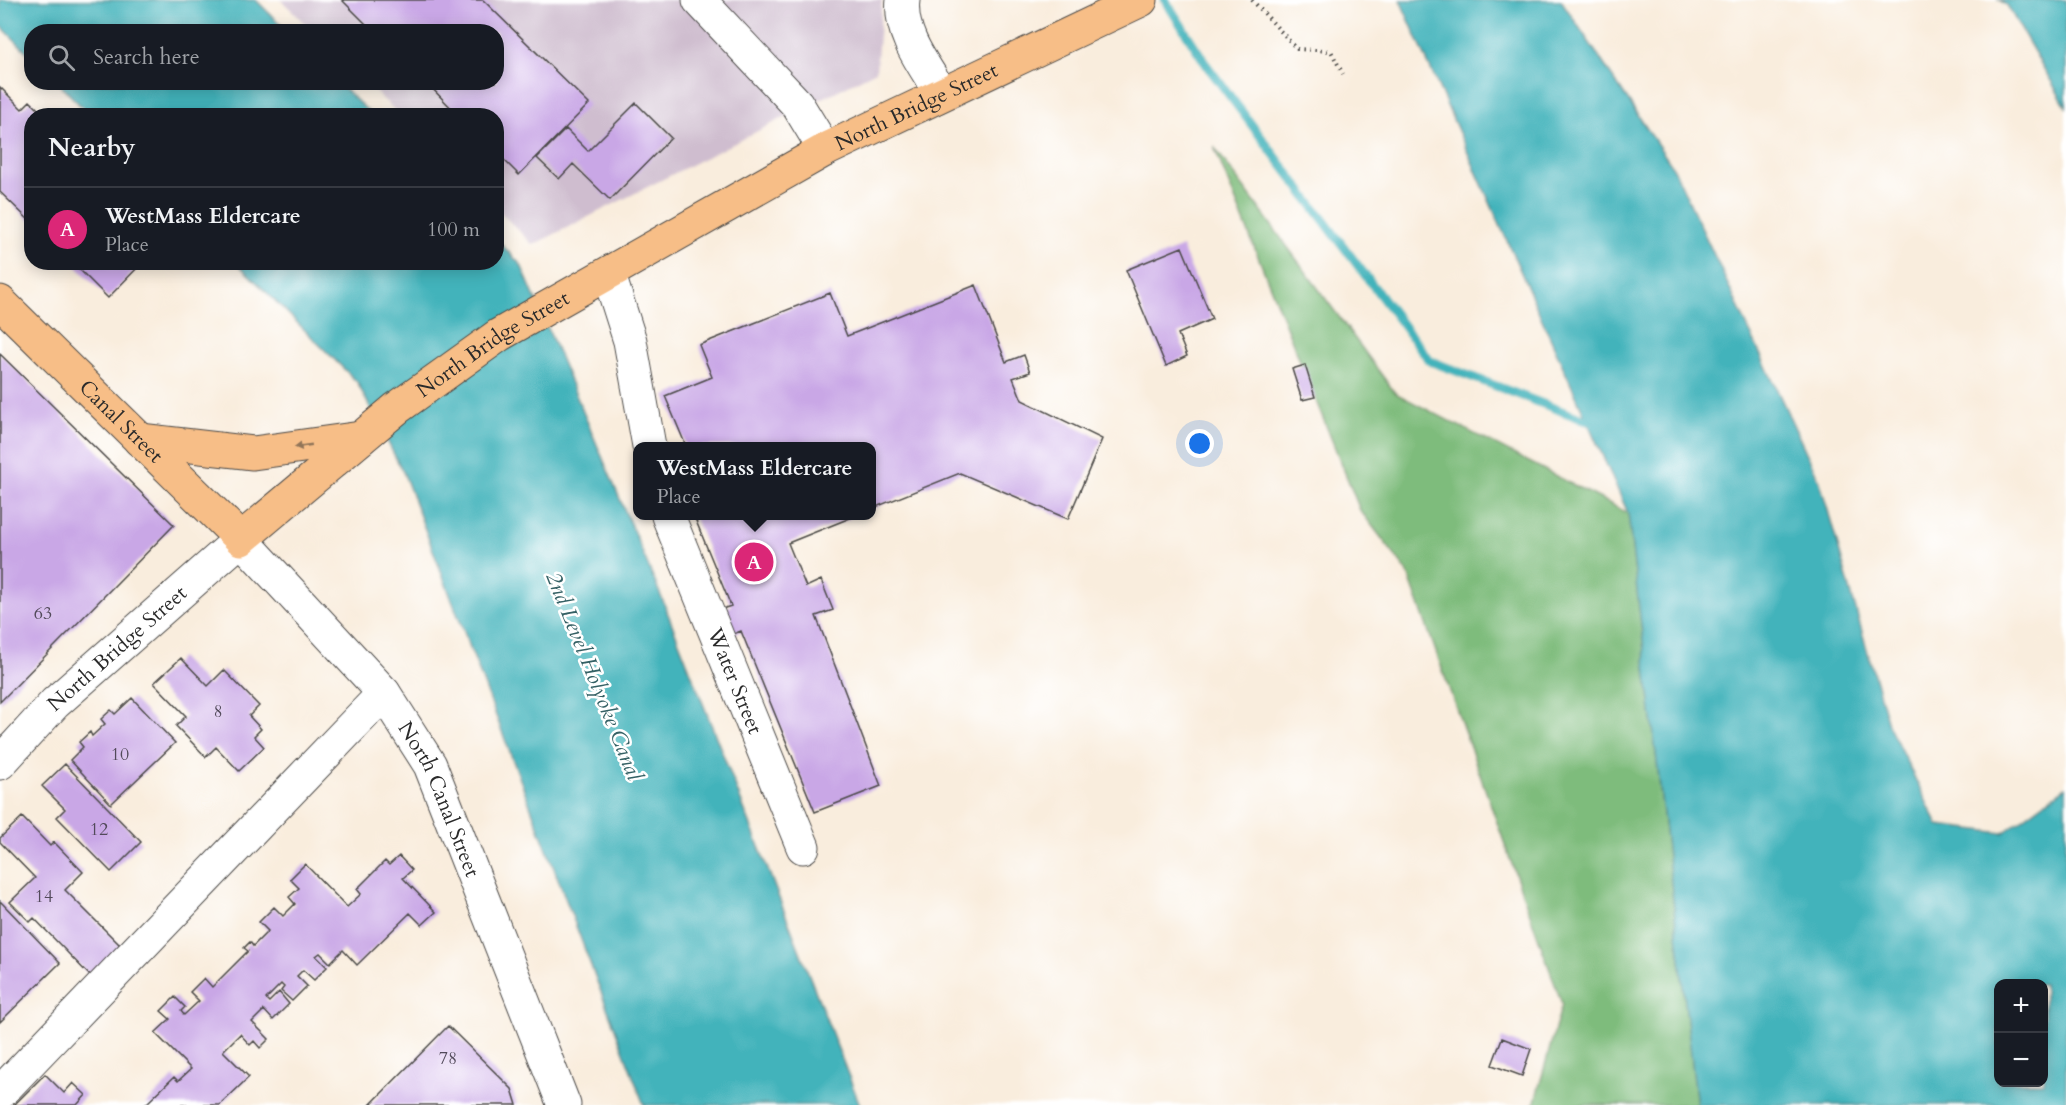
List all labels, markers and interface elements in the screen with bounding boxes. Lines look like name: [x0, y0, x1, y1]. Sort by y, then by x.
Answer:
search box: [24, 24, 504, 90]
icon: search: [45, 41, 78, 74]
text: Search here: [93, 42, 200, 72]
street label: North Bridge Street: [830, 56, 1003, 158]
text: Nearby: [48, 130, 136, 165]
text: WestMass Eldercare: [105, 201, 301, 231]
text: A: [60, 216, 75, 243]
text: 100 m: [427, 216, 480, 243]
text: Place: [105, 231, 149, 258]
street label: North Bridge Street: [410, 284, 575, 405]
street label: Canal Street: [72, 373, 170, 470]
your location: [1185, 429, 1214, 458]
one-way arrow: [293, 441, 312, 450]
popup: [633, 442, 876, 520]
text: WestMass Eldercare: [657, 453, 852, 483]
text: Place: [657, 483, 700, 510]
pin: A: [734, 540, 774, 584]
water label: 2nd Level Holyoke Canal: [538, 567, 650, 786]
street label: North Bridge Street: [41, 579, 194, 718]
house number: 63: [34, 601, 52, 626]
street label: Water Street: [700, 623, 770, 739]
house number: 8: [213, 699, 223, 724]
street label: North Canal Street: [391, 716, 487, 882]
house number: 10: [111, 742, 129, 767]
house number: 12: [90, 817, 108, 842]
house number: 14: [35, 884, 53, 909]
map controls: [1994, 979, 2048, 1087]
button: +: [1994, 979, 2048, 1033]
button: −: [1994, 1033, 2048, 1087]
house number: 78: [439, 1046, 457, 1071]

